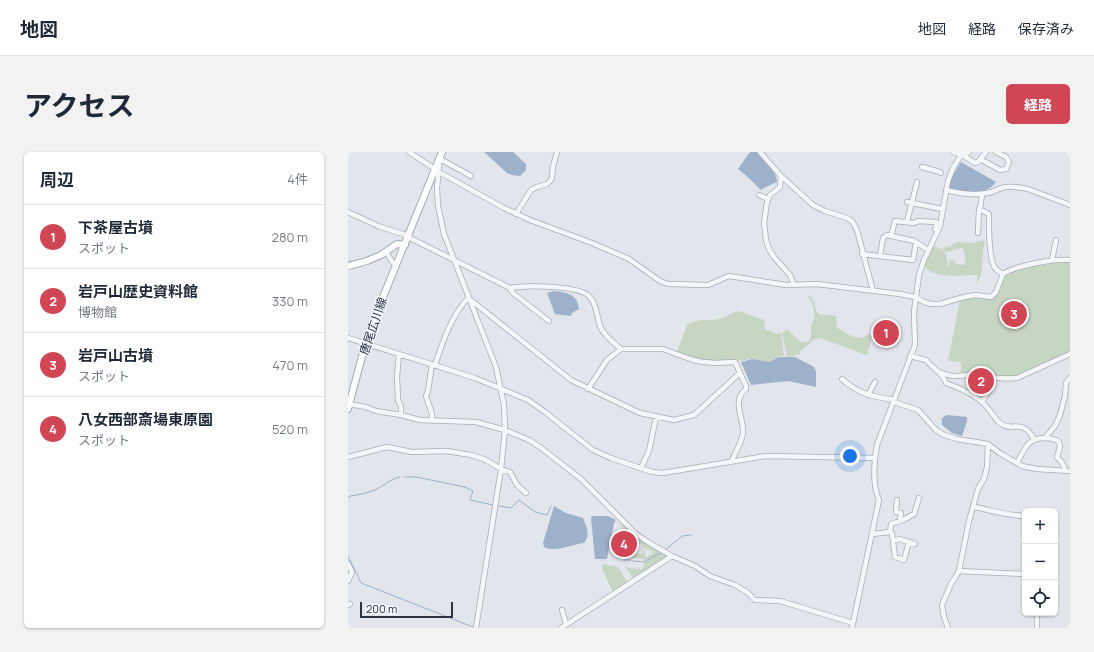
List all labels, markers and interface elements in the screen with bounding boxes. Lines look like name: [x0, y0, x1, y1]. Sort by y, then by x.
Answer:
text: 地図: [20, 16, 58, 42]
text: 地図: [918, 19, 946, 38]
text: 経路: [968, 19, 996, 38]
text: 保存済み: [1018, 19, 1074, 38]
button: 経路: [1006, 84, 1070, 124]
text: アクセス: [24, 86, 135, 124]
text: 周辺: [40, 168, 74, 191]
text: 4件: [287, 170, 308, 188]
text: 下茶屋古墳: [78, 217, 153, 238]
text: 1: [50, 228, 56, 246]
text: 280 m: [271, 228, 308, 246]
text: スポット: [78, 239, 130, 257]
text: 岩戸山歴史資料館: [78, 281, 198, 302]
text: 2: [49, 292, 57, 310]
text: 330 m: [272, 292, 308, 310]
street label: 唐尾広川線: [355, 295, 391, 357]
pin: 3: [1001, 299, 1027, 329]
text: 博物館: [78, 303, 117, 321]
pin: 1: [873, 318, 899, 348]
text: 岩戸山古墳: [78, 345, 153, 366]
text: 3: [49, 356, 57, 374]
text: 470 m: [272, 356, 308, 374]
pin: 2: [968, 366, 994, 396]
text: スポット: [78, 367, 130, 385]
text: 八女西部斎場東原園: [78, 409, 213, 430]
text: 4: [49, 420, 57, 438]
text: 520 m: [272, 420, 308, 438]
text: スポット: [78, 431, 130, 449]
your location: [840, 446, 860, 466]
map controls: [1022, 508, 1058, 616]
button: +: [1022, 508, 1058, 544]
pin: 4: [611, 529, 637, 559]
button: −: [1022, 544, 1058, 580]
button: locate: [1022, 580, 1058, 616]
scale bar: [360, 600, 453, 619]
text: 200 m: [366, 601, 397, 616]

